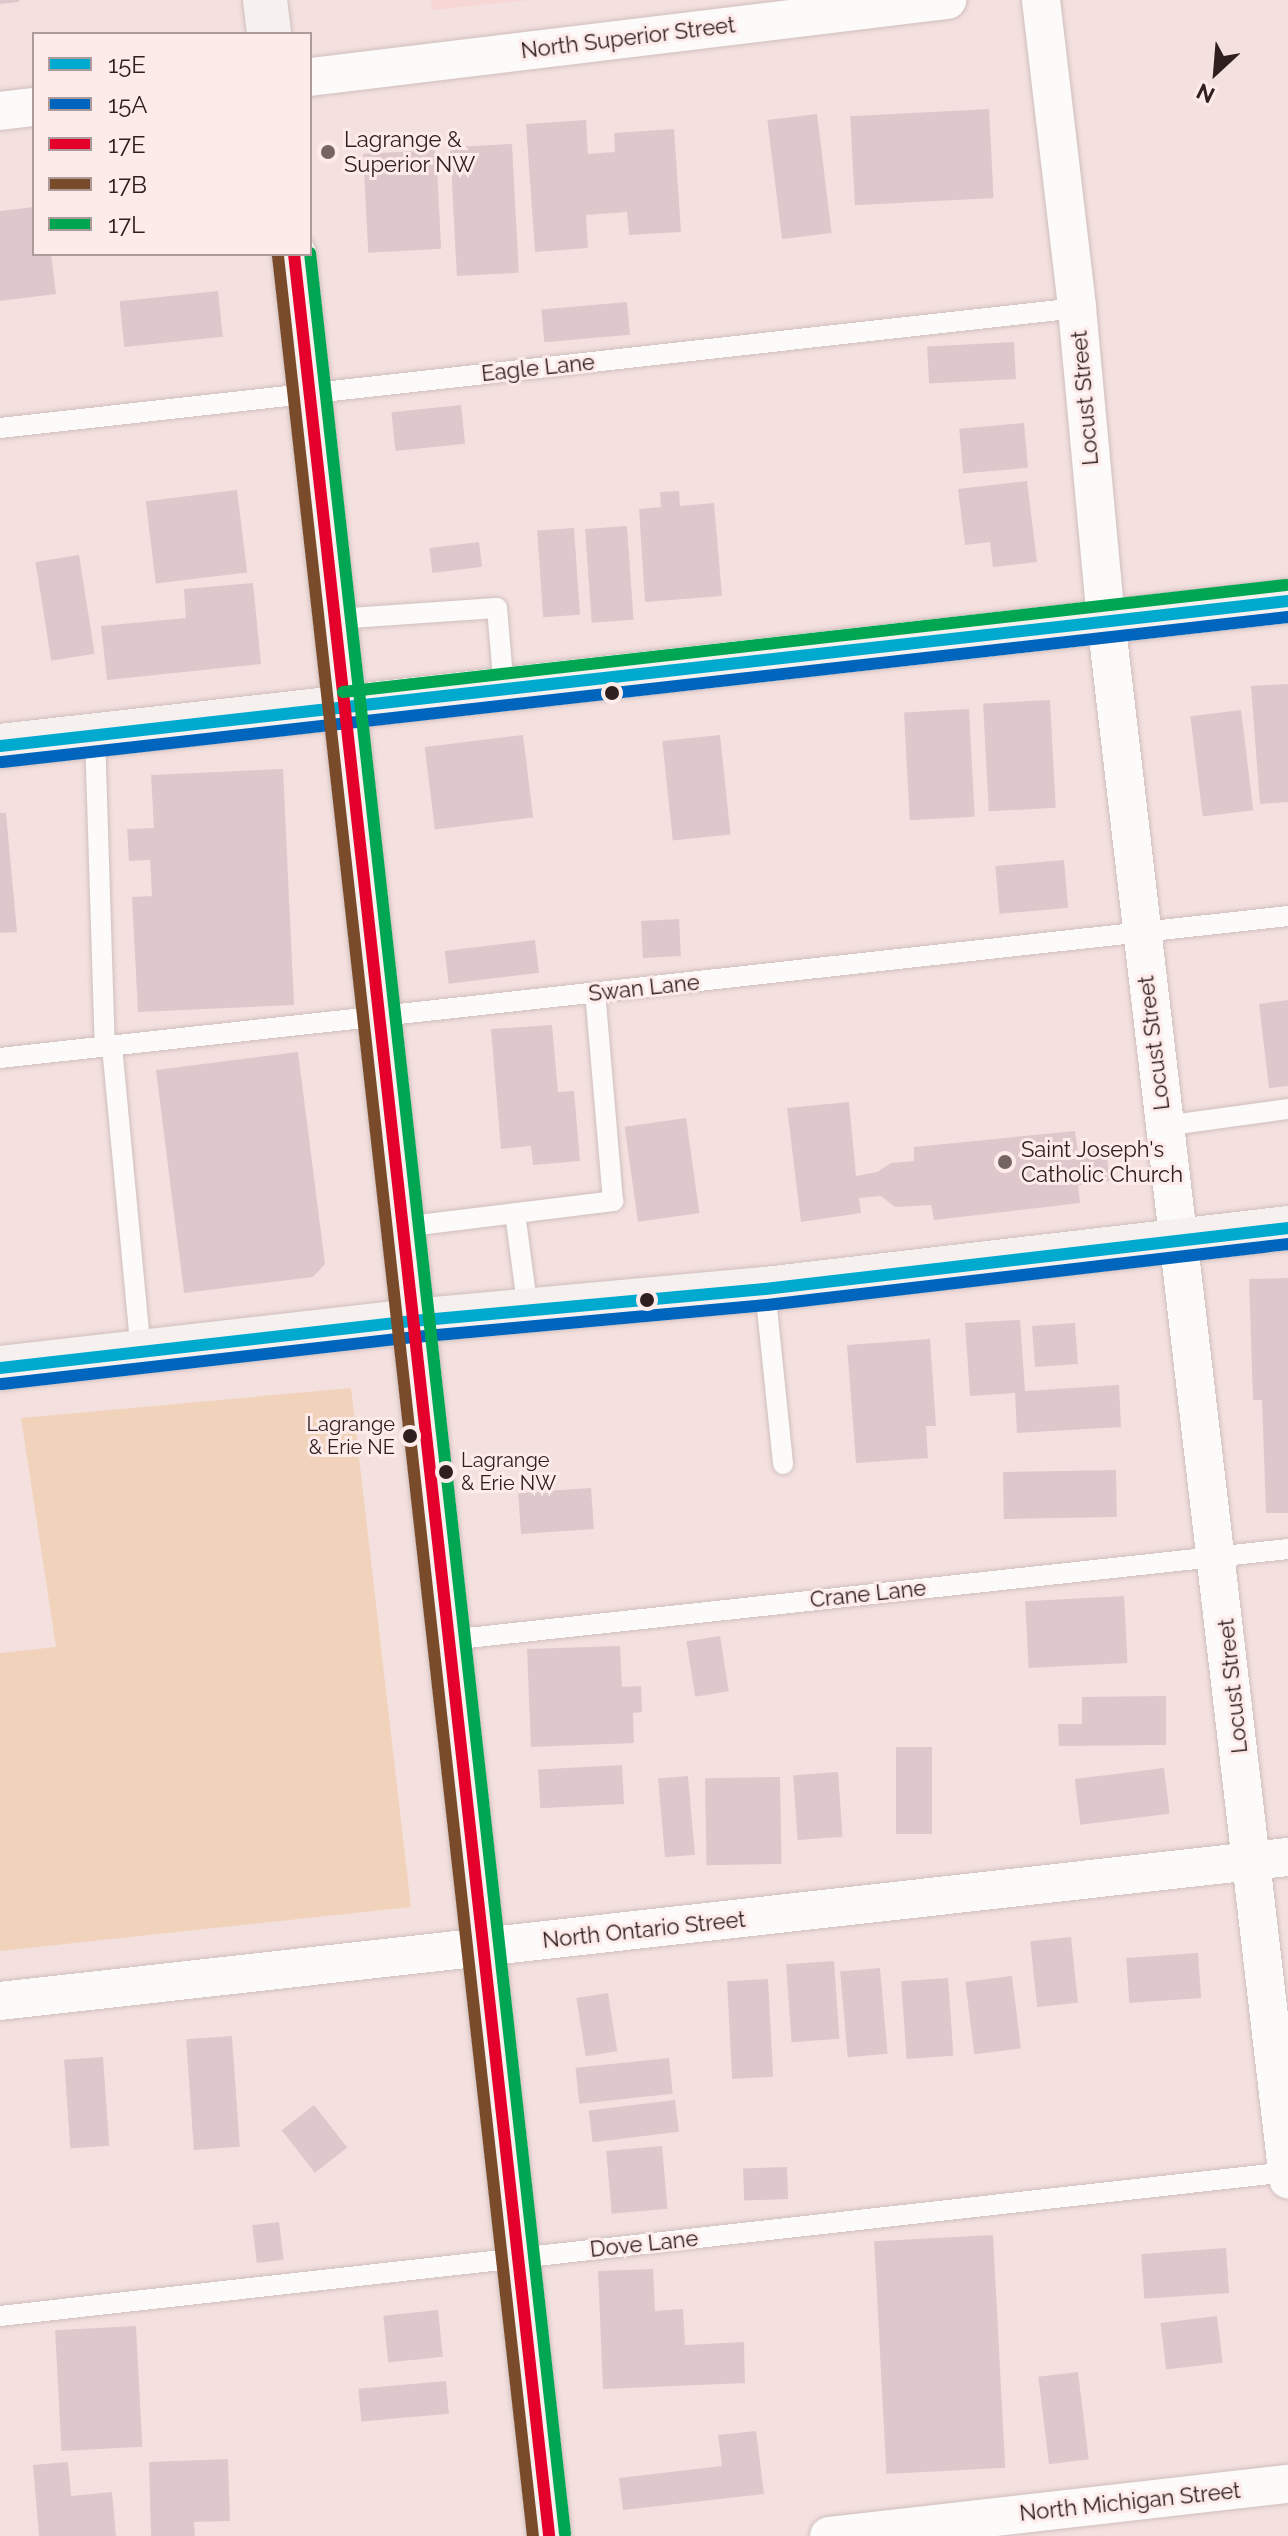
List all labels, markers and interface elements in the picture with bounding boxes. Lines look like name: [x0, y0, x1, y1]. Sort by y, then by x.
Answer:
street label: North Superior Street: [519, 12, 737, 64]
legend: [32, 32, 312, 256]
north arrow: [1176, 32, 1256, 112]
text: 15E: [108, 50, 146, 79]
text: N: [1192, 78, 1219, 109]
text: 15A: [108, 90, 148, 119]
place label: Lagrange & Superior NW: [344, 126, 476, 178]
text: 17E: [108, 130, 146, 159]
marker: Lagrange & Superior NW: [319, 143, 337, 161]
text: 17B: [108, 170, 147, 199]
text: 17L: [108, 210, 145, 239]
street label: Locust Street: [1066, 329, 1104, 467]
street label: Eagle Lane: [480, 349, 596, 387]
unlabelled marker: [604, 685, 620, 701]
street label: Swan Lane: [587, 969, 701, 1007]
street label: Locust Street: [1133, 974, 1175, 1112]
place label: Saint Joseph's Catholic Church: [1021, 1136, 1183, 1188]
marker: Saint Joseph's Catholic Church: [996, 1153, 1014, 1171]
unlabelled marker: [639, 1292, 655, 1308]
place label: Lagrange & Erie NE: [306, 1412, 395, 1459]
marker: Lagrange & Erie NE: [402, 1428, 418, 1444]
place label: Lagrange & Erie NW: [461, 1448, 556, 1495]
marker: Lagrange & Erie NW: [438, 1464, 454, 1480]
street label: Crane Lane: [809, 1575, 927, 1613]
street label: Locust Street: [1213, 1617, 1253, 1755]
street label: North Ontario Street: [541, 1906, 747, 1954]
street label: Dove Lane: [589, 2225, 699, 2263]
street label: North Michigan Street: [1018, 2477, 1242, 2527]

